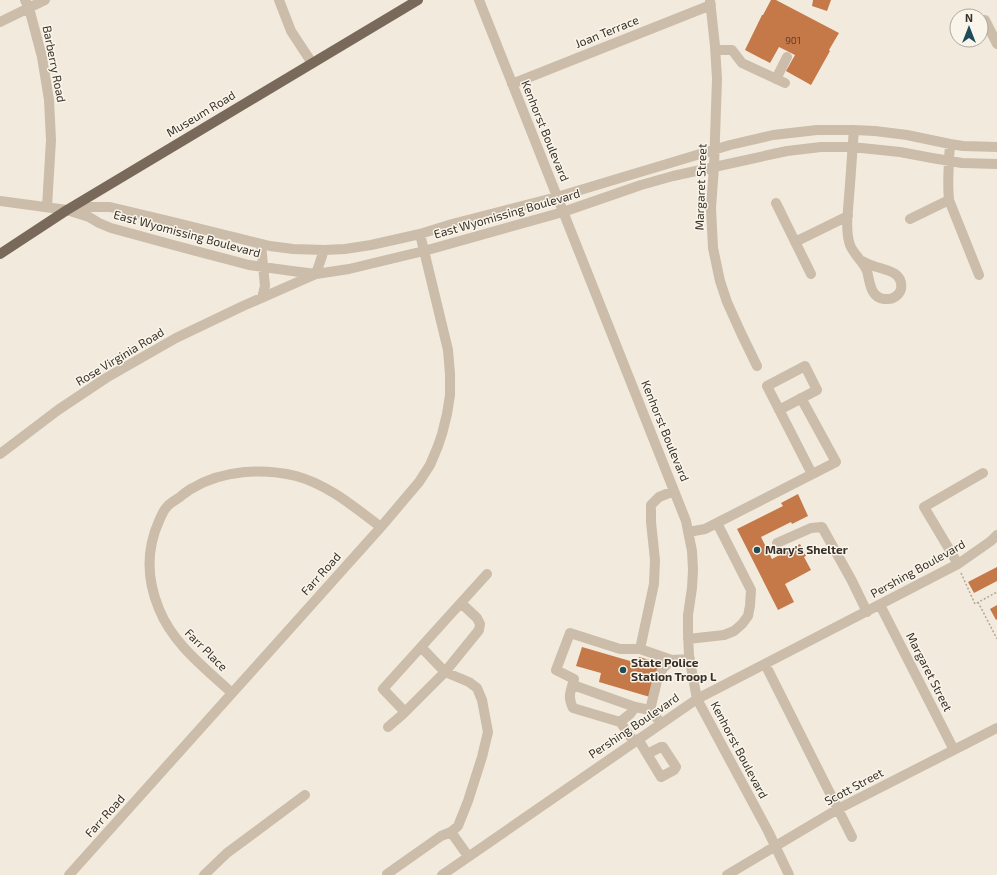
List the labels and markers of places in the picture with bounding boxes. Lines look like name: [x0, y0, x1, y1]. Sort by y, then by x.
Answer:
place label: Mary's Shelter: [765, 542, 848, 557]
marker: Mary's Shelter: [752, 545, 762, 555]
place label: State Police Station Troop L: [631, 655, 717, 683]
marker: State Police Station Troop L: [618, 665, 628, 675]

